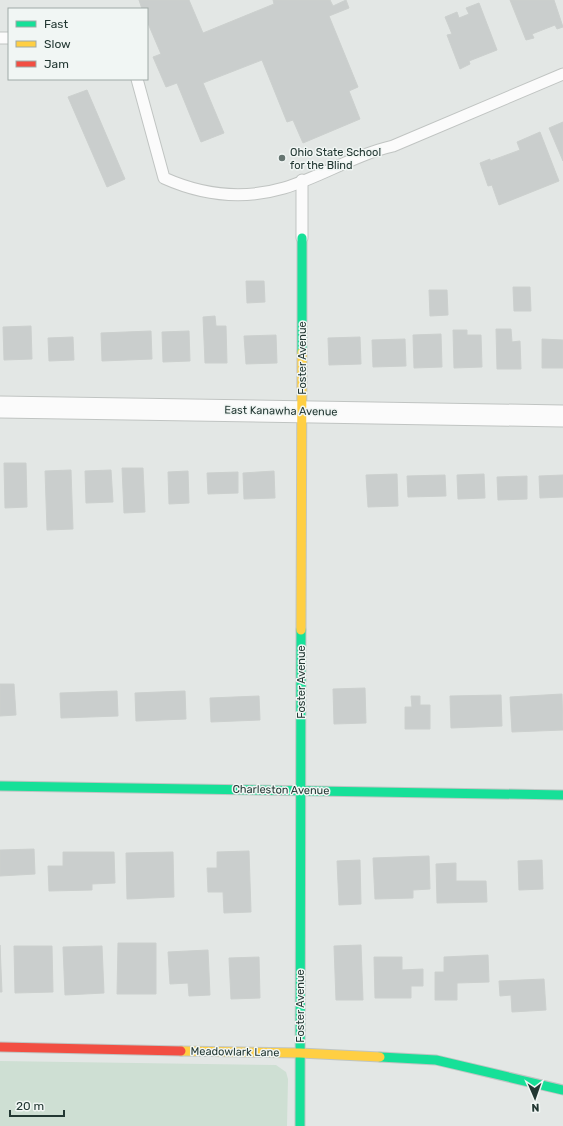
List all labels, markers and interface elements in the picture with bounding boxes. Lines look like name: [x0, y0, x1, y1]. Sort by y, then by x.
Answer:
legend: [8, 8, 148, 80]
text: Fast: [44, 17, 68, 31]
text: Slow: [44, 37, 71, 51]
text: Jam: [44, 57, 69, 71]
place label: Ohio State School for the Blind: [290, 146, 381, 172]
marker: Ohio State School for the Blind: [277, 153, 287, 163]
street label: Foster Avenue: [296, 321, 309, 395]
street label: East Kanawha Avenue: [224, 404, 338, 418]
street label: Foster Avenue: [295, 645, 308, 719]
street label: Charleston Avenue: [232, 783, 330, 797]
street label: Foster Avenue: [294, 969, 307, 1043]
street label: Meadowlark Lane: [191, 1045, 279, 1059]
north arrow: [515, 1078, 555, 1118]
scale bar: [10, 1092, 64, 1118]
text: 20 m: [16, 1099, 44, 1113]
text: N: [531, 1101, 540, 1114]

